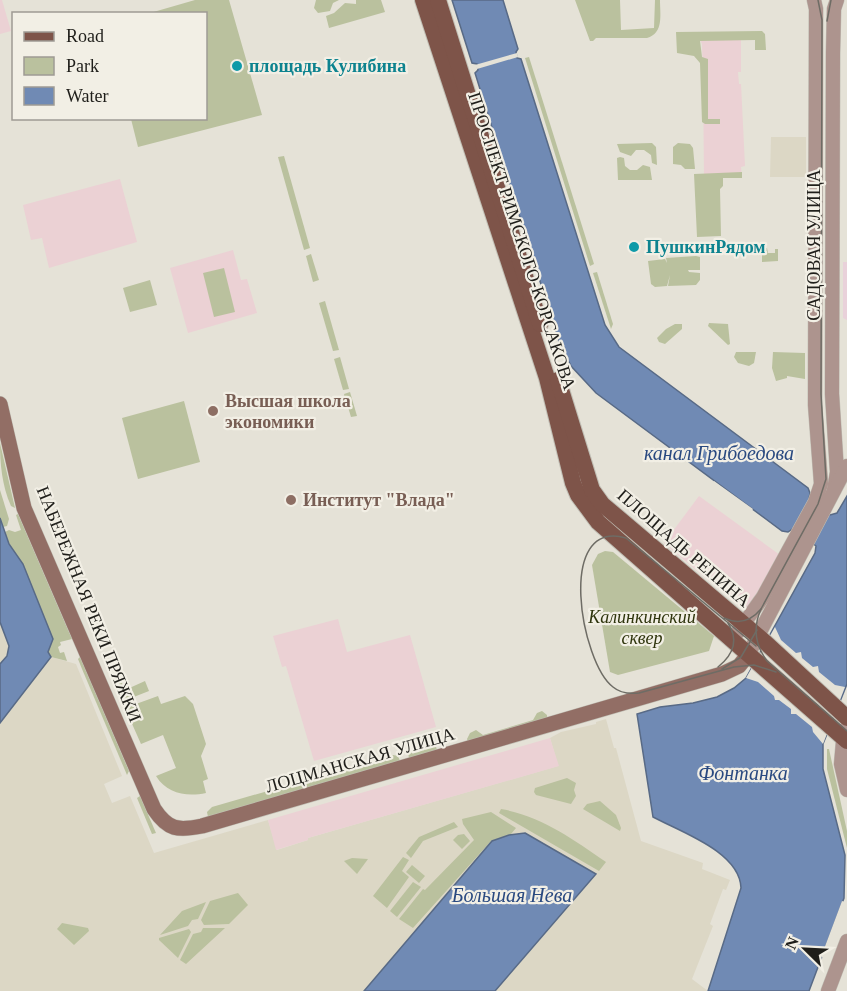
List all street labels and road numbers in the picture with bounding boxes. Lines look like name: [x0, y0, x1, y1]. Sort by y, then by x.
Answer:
street label: ПРОСПЕКТ РИМСКОГО-КОРСАКОВА: [464, 90, 580, 392]
street label: САДОВАЯ УЛИЦА: [804, 169, 824, 321]
street label: НАБЕРЕЖНАЯ РЕКИ ПРЯЖКИ: [32, 483, 146, 725]
street label: ПЛОЩАДЬ РЕПИНА: [613, 485, 755, 611]
street label: ЛОЦМАНСКАЯ УЛИЦА: [263, 723, 457, 797]

